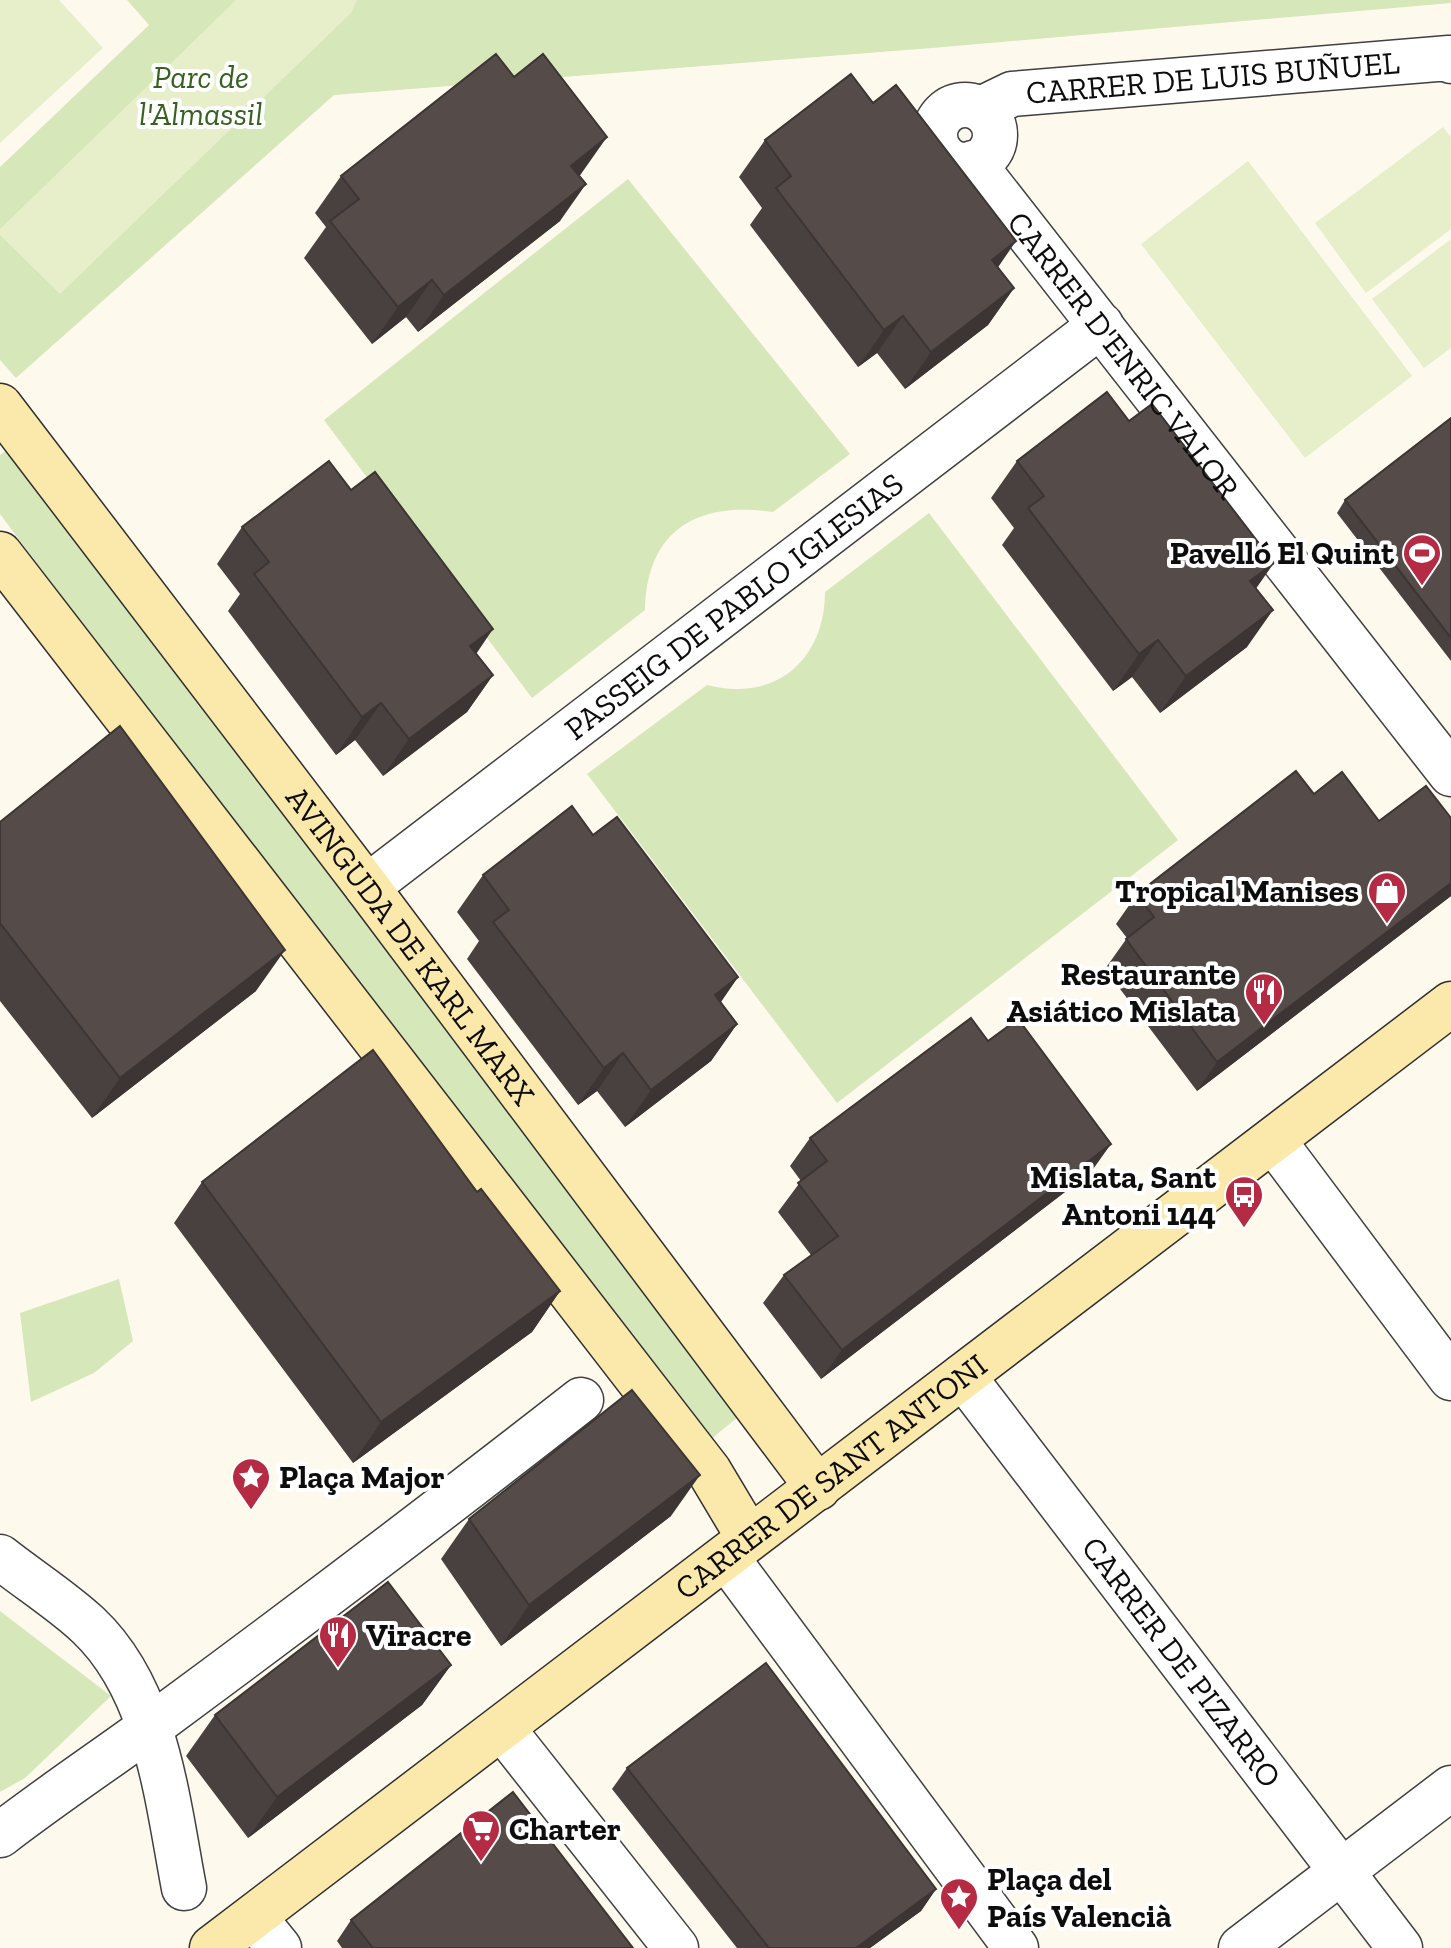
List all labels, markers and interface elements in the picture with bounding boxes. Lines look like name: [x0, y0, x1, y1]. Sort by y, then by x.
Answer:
street label: CARRER DE LUIS BUÑUEL: [1025, 43, 1401, 112]
park label: Parc de l'Almassil: [139, 58, 263, 133]
street label: CARRER D'ENRIC VALOR: [999, 204, 1247, 506]
street label: PASSEIG DE PABLO IGLESIAS: [557, 464, 911, 748]
sports icon: Pavelló El Quint: [1401, 532, 1443, 587]
place label: Pavelló El Quint: [1170, 534, 1394, 572]
street label: AVINGUDA DE KARL MARX: [278, 779, 543, 1112]
shop icon: Tropical Manises: [1366, 870, 1408, 925]
place label: Tropical Manises: [1115, 872, 1359, 910]
place label: Restaurante Asiático Mislata: [1006, 955, 1236, 1030]
restaurant icon: Restaurante Asiático Mislata: [1243, 971, 1285, 1026]
place label: Mislata, Sant Antoni 144: [1030, 1158, 1216, 1233]
bus stop icon: Mislata, Sant Antoni 144: [1223, 1174, 1265, 1229]
street label: CARRER DE SANT ANTONI: [667, 1346, 994, 1607]
place icon: Plaça Major: [230, 1456, 272, 1511]
place label: Plaça Major: [279, 1458, 445, 1496]
street label: CARRER DE PIZARRO: [1074, 1529, 1289, 1795]
restaurant icon: Viracre: [317, 1614, 359, 1669]
place label: Viracre: [366, 1616, 472, 1654]
supermarket icon: Charter: [460, 1808, 502, 1863]
place label: Charter: [509, 1810, 621, 1848]
place label: Plaça del País Valencià: [987, 1860, 1172, 1935]
place icon: Plaça del País Valencià: [938, 1876, 980, 1931]

